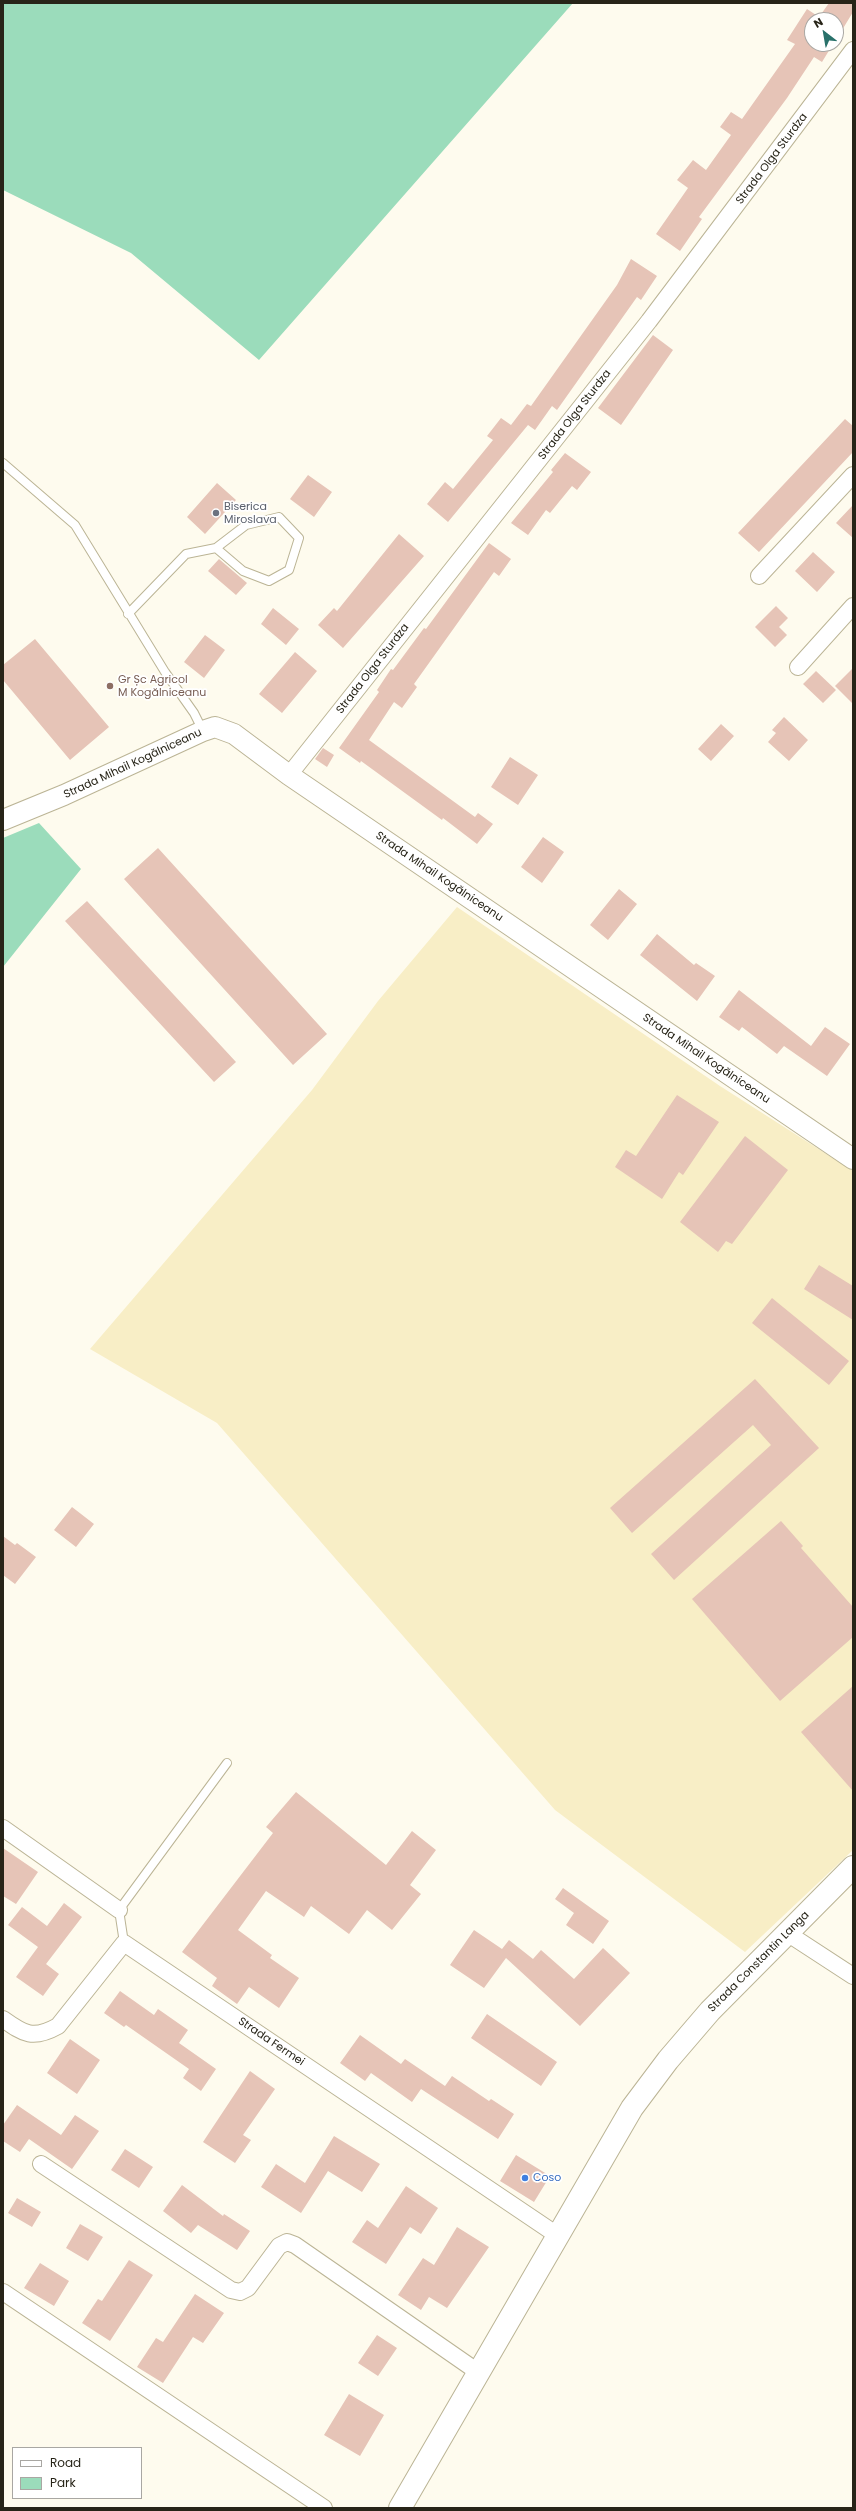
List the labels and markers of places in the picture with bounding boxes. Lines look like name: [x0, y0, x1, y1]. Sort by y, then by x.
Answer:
place label: Biserica Miroslava: [224, 500, 277, 526]
marker: Biserica Miroslava: [211, 508, 221, 518]
place label: Gr Șc Agricol M Kogălniceanu: [118, 673, 206, 699]
marker: Gr Șc Agricol M Kogălniceanu: [105, 681, 115, 691]
place label: Coso: [533, 2171, 561, 2185]
marker: Coso: [520, 2173, 530, 2183]

